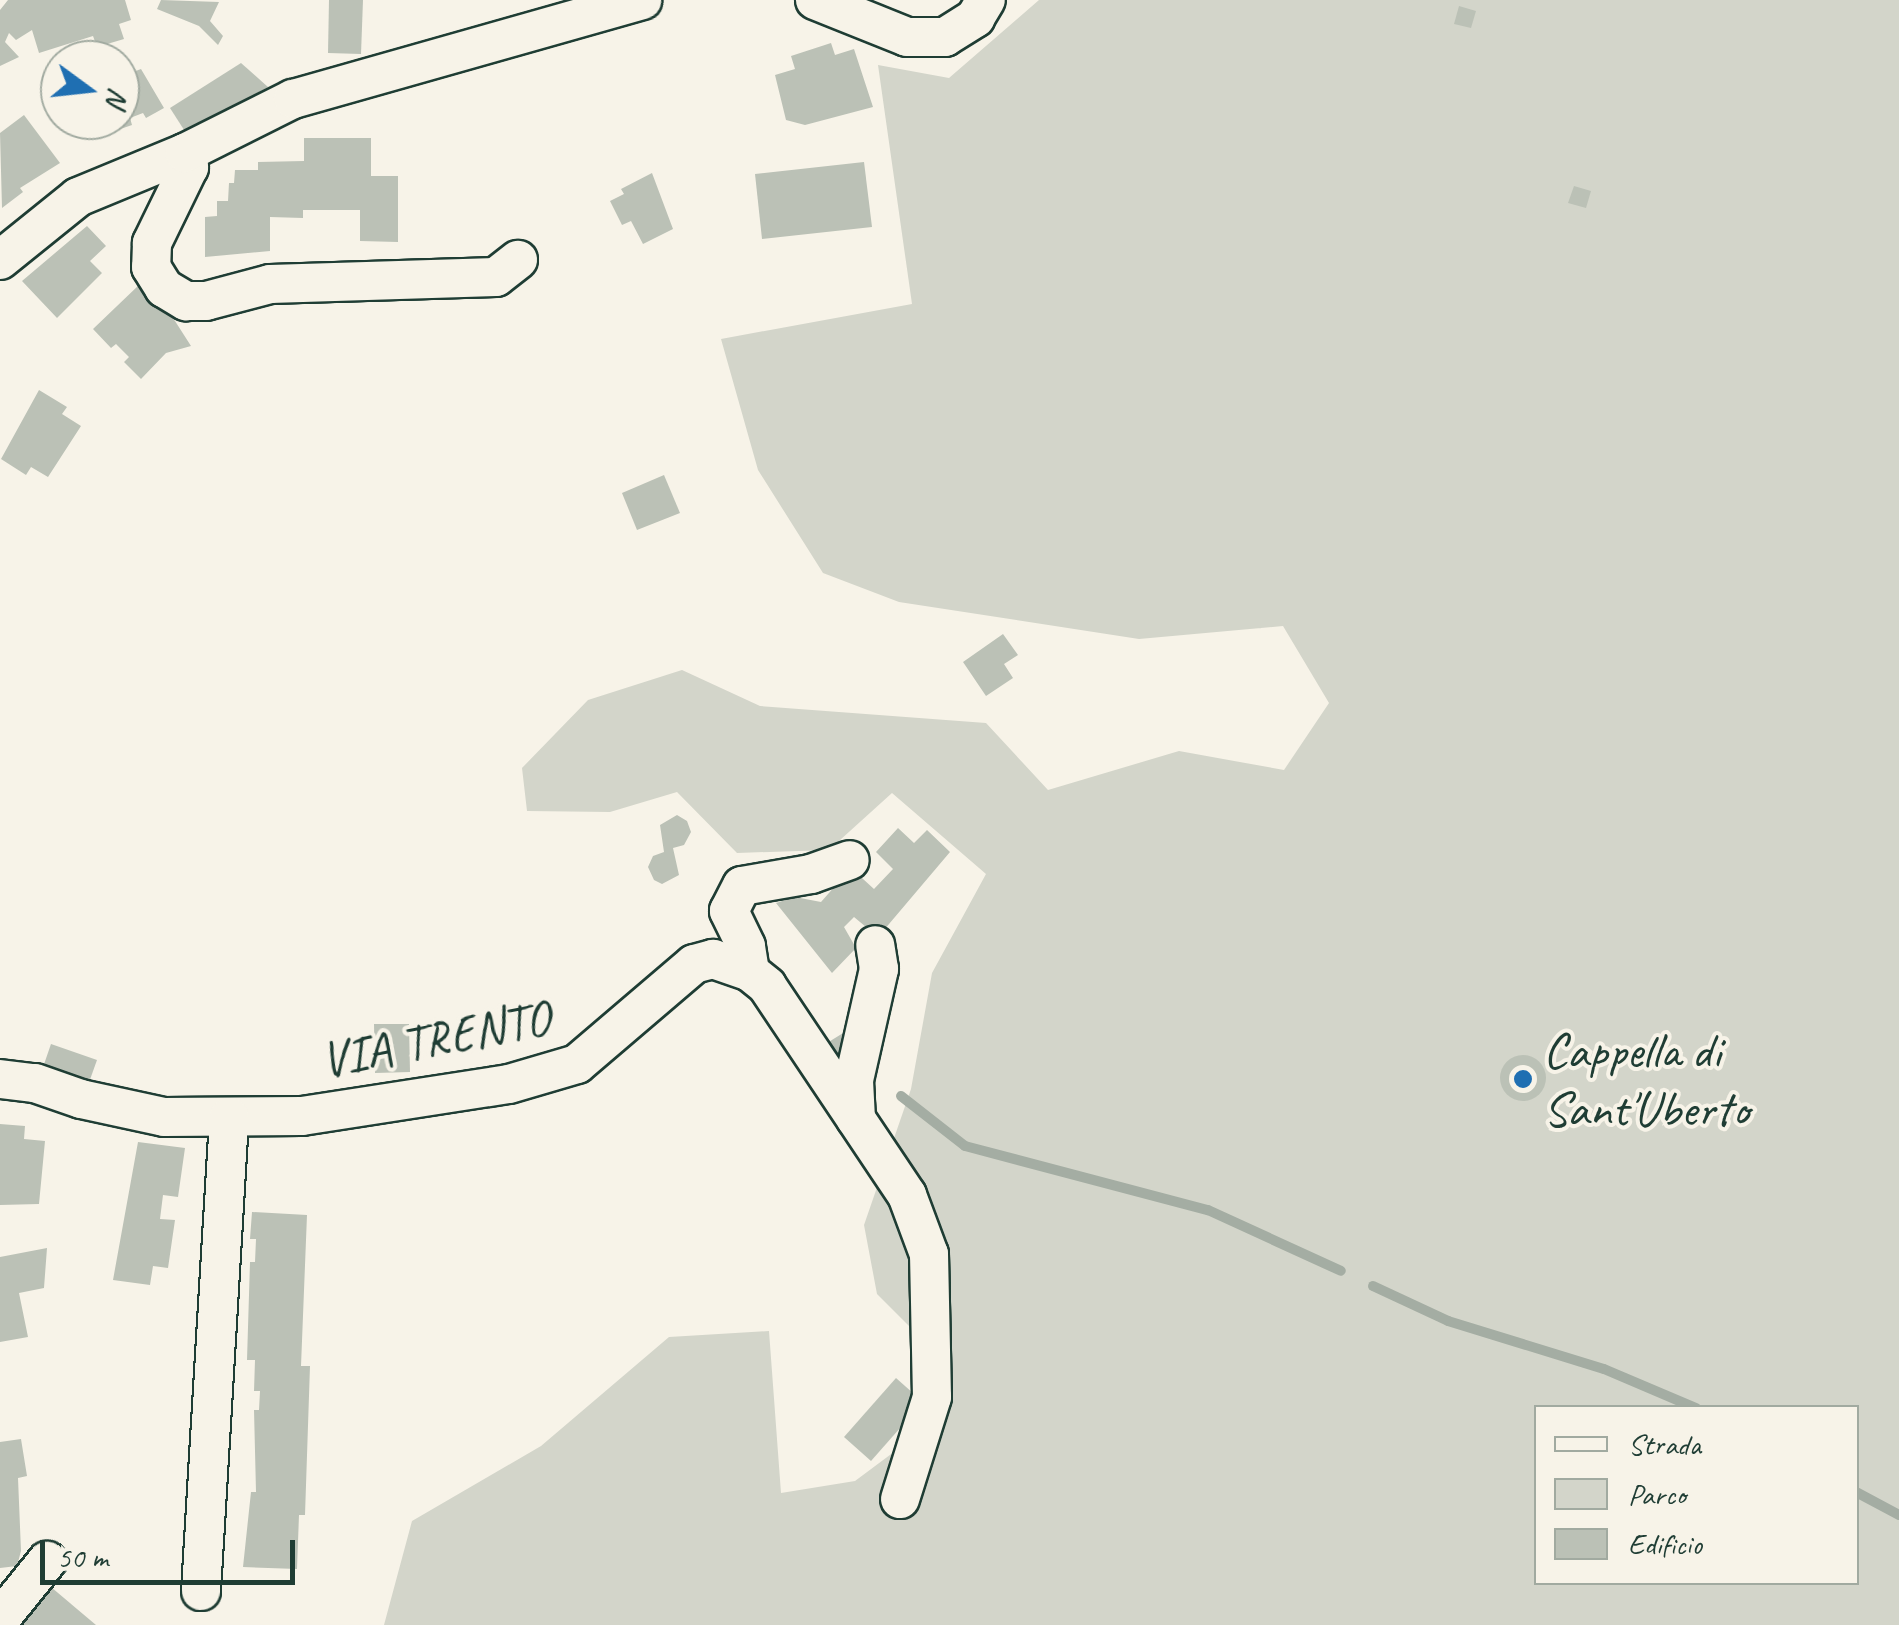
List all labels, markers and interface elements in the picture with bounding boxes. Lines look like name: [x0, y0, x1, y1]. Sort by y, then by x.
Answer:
north arrow: [40, 40, 140, 140]
text: N: [98, 84, 137, 110]
street label: VIA TRENTO: [316, 988, 554, 1090]
place label: Cappella di Sant'Uberto: [1543, 1020, 1749, 1138]
marker: Cappella di Sant'Uberto: [1512, 1068, 1534, 1090]
legend: [1534, 1405, 1859, 1585]
text: Strada: [1628, 1425, 1701, 1463]
text: Parco: [1628, 1475, 1686, 1513]
scale bar: [45, 1520, 300, 1582]
text: Edificio: [1628, 1525, 1702, 1563]
text: 50 m: [57, 1538, 108, 1576]

